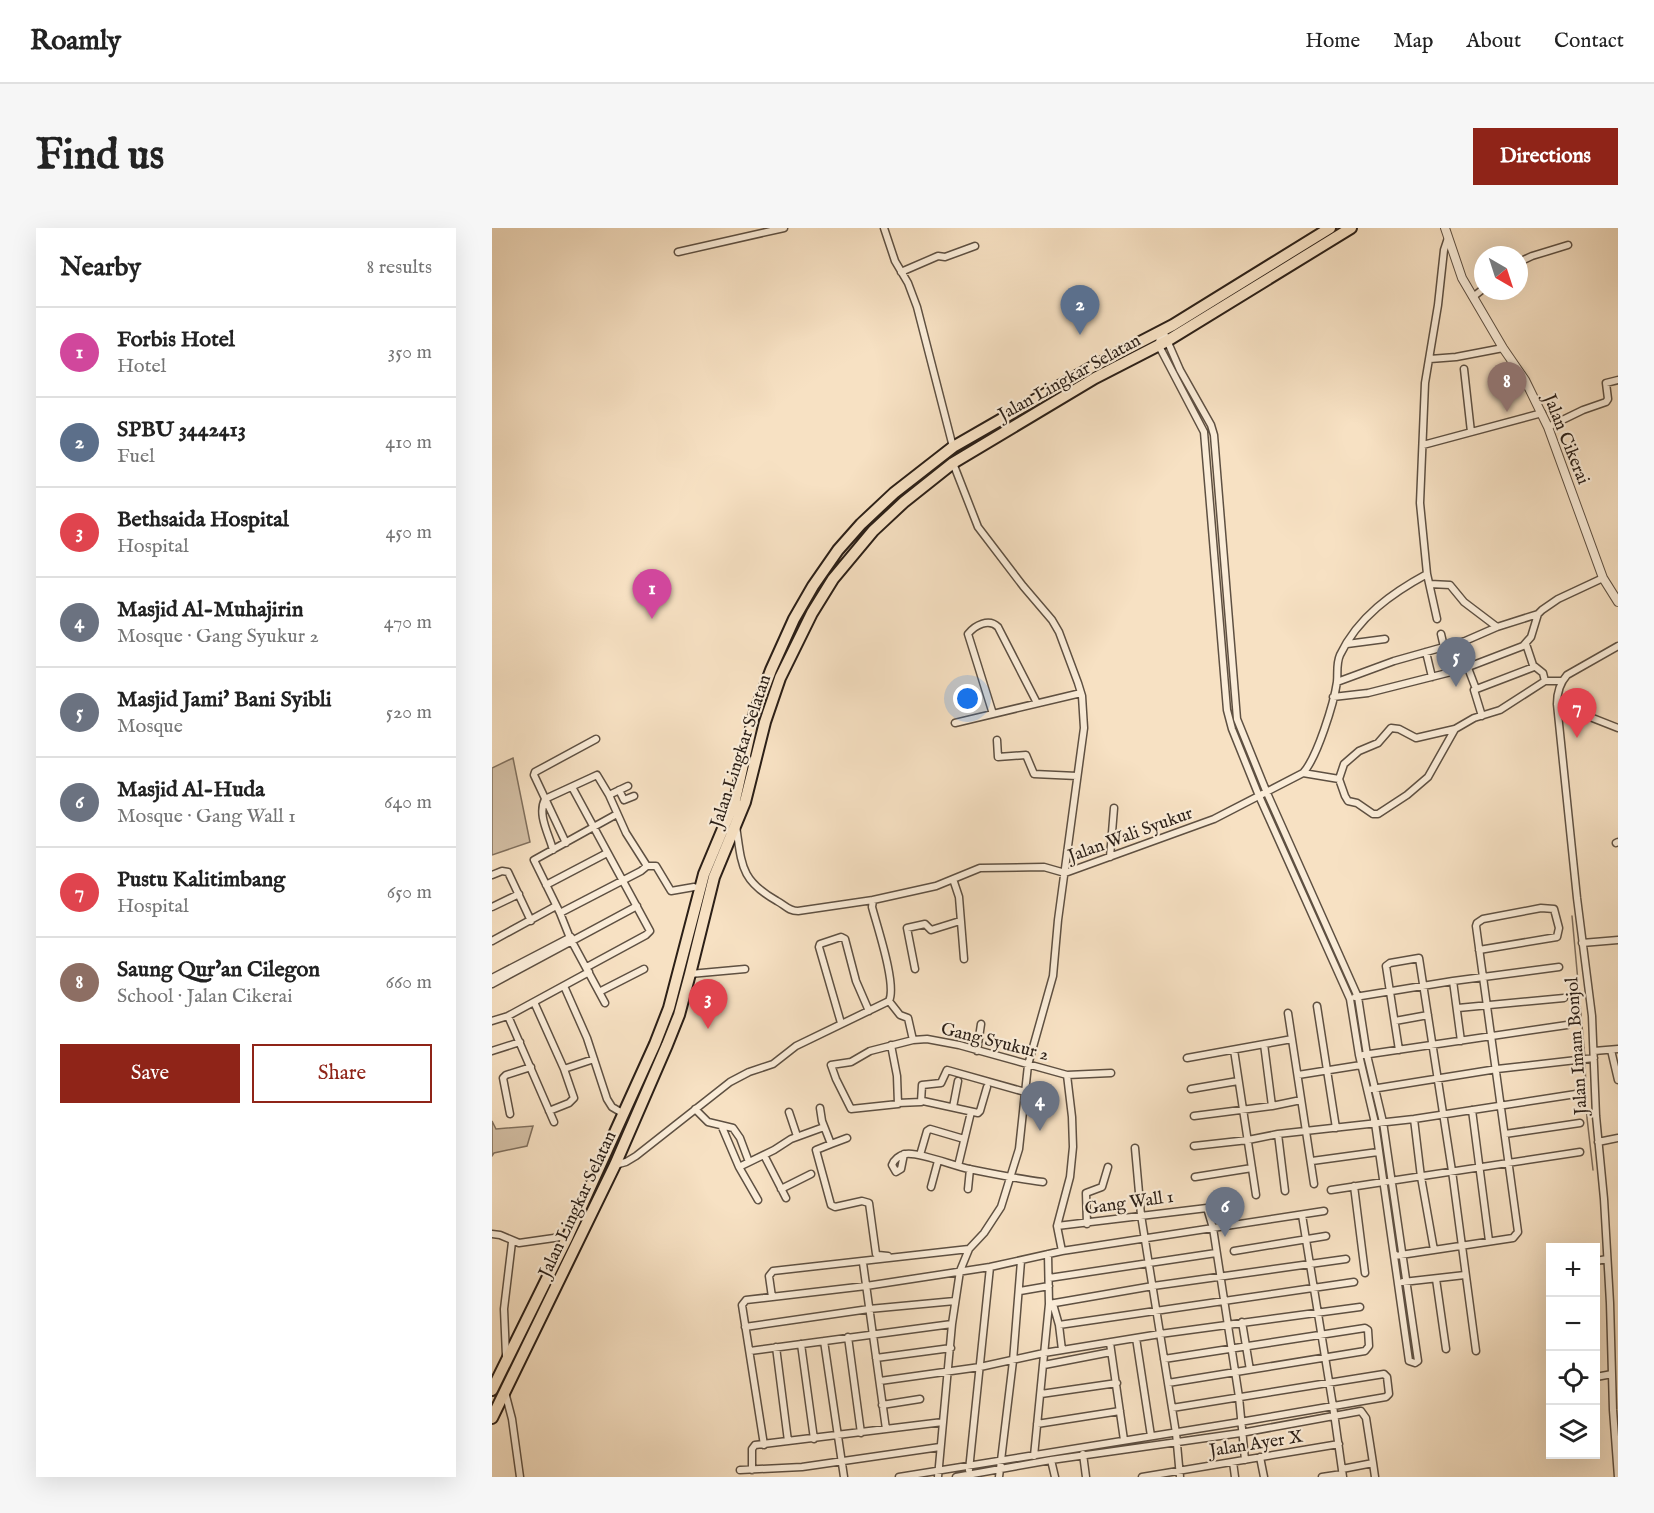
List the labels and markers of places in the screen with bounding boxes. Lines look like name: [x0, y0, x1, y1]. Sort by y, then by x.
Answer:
pin: 2: [1060, 285, 1100, 335]
pin: 8: [1488, 362, 1526, 412]
pin: 1: [632, 570, 672, 619]
pin: 5: [1436, 638, 1476, 687]
pin: 7: [1558, 688, 1596, 738]
pin: 3: [688, 980, 728, 1029]
pin: 4: [1020, 1082, 1060, 1131]
pin: 6: [1206, 1188, 1244, 1237]

